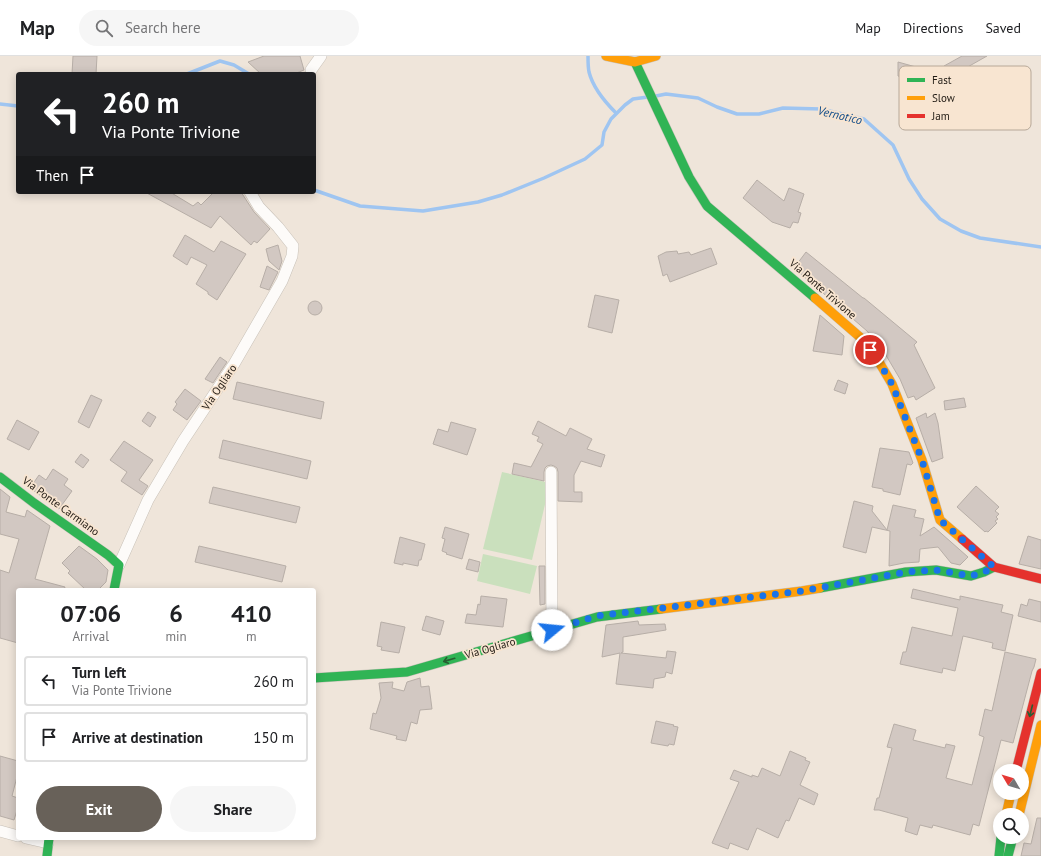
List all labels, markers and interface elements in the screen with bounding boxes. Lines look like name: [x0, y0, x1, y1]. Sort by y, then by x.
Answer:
search box: [79, 10, 359, 46]
text: Map: [20, 16, 55, 40]
icon: search: [93, 17, 115, 39]
text: Search here: [125, 18, 201, 37]
text: Map: [855, 19, 881, 37]
text: Directions: [903, 19, 963, 37]
text: Saved: [985, 19, 1021, 37]
legend: [899, 66, 1031, 130]
text: Fast: [932, 73, 952, 87]
text: 260 m: [102, 84, 179, 121]
icon: left: [36, 88, 88, 140]
text: Slow: [932, 91, 955, 105]
water label: Vernotico: [816, 103, 864, 127]
text: Jam: [931, 109, 950, 123]
text: Via Ponte Trivione: [102, 120, 240, 143]
icon: arrive: [76, 164, 98, 186]
text: Then: [36, 166, 68, 185]
street label: Via Ponte Trivione: [786, 255, 860, 322]
pin: [853, 333, 887, 367]
icon: arrive: [859, 339, 881, 361]
street label: Via Ogliaro: [198, 361, 239, 413]
street label: Via Ponte Carmiano: [19, 473, 102, 539]
text: 07:06: [60, 598, 121, 629]
text: 6: [169, 598, 183, 629]
text: 410: [231, 598, 272, 629]
position arrow: [531, 609, 573, 651]
text: Arrival: [73, 628, 109, 645]
text: min: [165, 628, 187, 645]
text: m: [246, 628, 257, 645]
street label: Via Ogliaro: [462, 634, 517, 662]
one-way arrow: [443, 657, 456, 664]
text: Turn left: [72, 663, 126, 682]
icon: left: [38, 670, 60, 692]
text: 260 m: [253, 672, 294, 691]
text: Via Ponte Trivione: [72, 682, 172, 699]
one-way arrow: [1027, 705, 1035, 718]
icon: arrive: [38, 726, 60, 748]
text: Arrive at destination: [72, 728, 203, 747]
text: 150 m: [253, 728, 294, 747]
north arrow: [993, 764, 1029, 800]
map controls: [993, 764, 1029, 844]
button: Exit: [36, 786, 162, 832]
button: Share: [170, 786, 296, 832]
button: search: [993, 808, 1029, 844]

